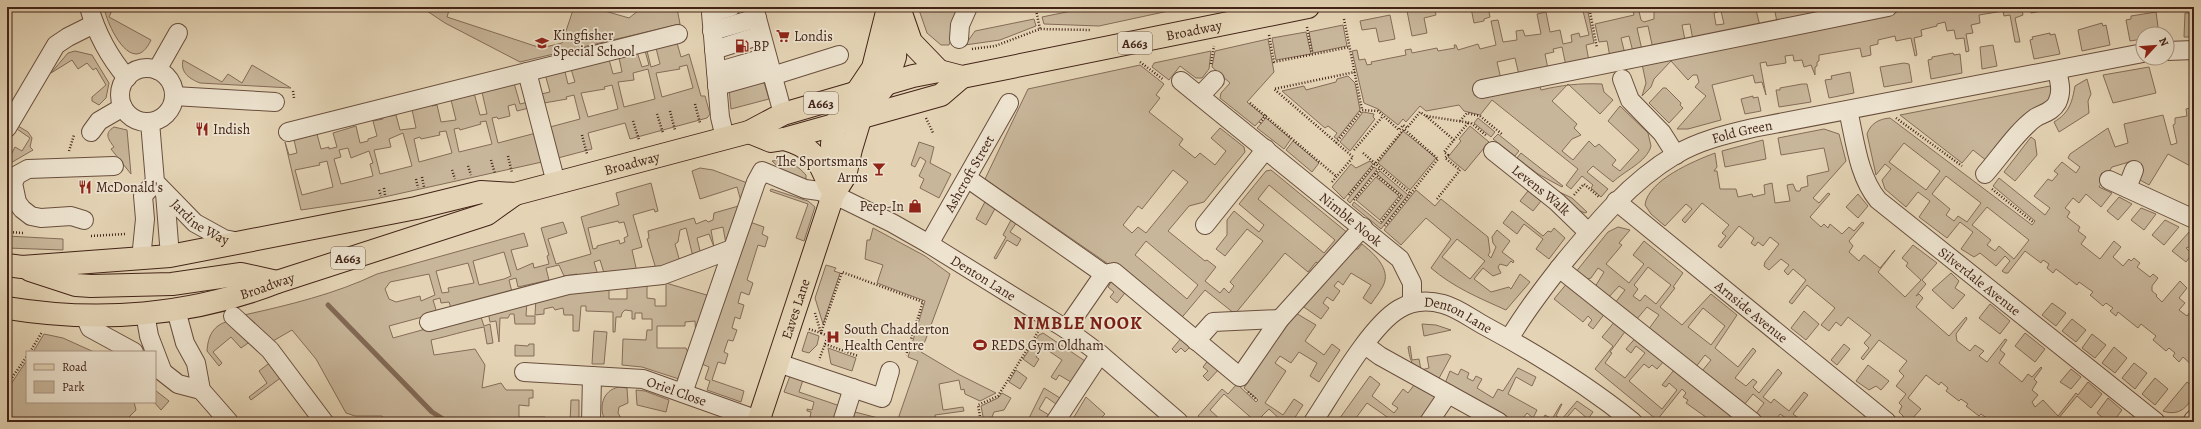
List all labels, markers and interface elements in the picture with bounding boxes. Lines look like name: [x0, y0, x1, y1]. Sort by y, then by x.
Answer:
street label: Broadway: [1164, 15, 1224, 45]
place label: Kingfisher Special School: [553, 26, 635, 61]
north arrow: [2135, 26, 2175, 66]
place label: Londis: [794, 27, 833, 46]
supermarket icon: Londis: [775, 28, 791, 44]
road number: A663: [1118, 32, 1152, 54]
school or university icon: Kingfisher Special School: [534, 35, 550, 51]
text: N: [2155, 35, 2172, 49]
place label: BP: [753, 37, 769, 56]
fuel station icon: BP: [734, 38, 750, 54]
road number: A663: [804, 92, 838, 114]
street label: Fold Green: [1709, 115, 1774, 148]
place label: Indish: [213, 120, 251, 139]
restaurant icon: Indish: [194, 121, 210, 137]
street label: Ashcroft Street: [939, 131, 999, 216]
street label: Broadway: [602, 146, 662, 179]
place label: The Sportsmans Arms: [776, 152, 868, 187]
street label: Levens Walk: [1508, 160, 1575, 220]
bar icon: The Sportsmans Arms: [871, 161, 887, 177]
place label: McDonald's: [96, 178, 163, 197]
restaurant icon: McDonald's: [77, 179, 93, 195]
street label: Nimble Nook: [1316, 188, 1386, 250]
street label: Jardine Way: [167, 194, 231, 249]
place label: Peep-In: [859, 197, 904, 216]
shop icon: Peep-In: [907, 198, 923, 214]
street label: Silverdale Avenue: [1935, 242, 2025, 320]
road number: A663: [331, 247, 365, 269]
street label: Denton Lane: [947, 250, 1020, 305]
street label: Broadway: [237, 267, 298, 304]
street label: Eaves Lane: [776, 276, 814, 342]
street label: Arnside Avenue: [1710, 276, 1792, 347]
street label: Denton Lane: [1424, 292, 1496, 338]
district label: NIMBLE NOOK: [1013, 311, 1143, 335]
place label: South Chadderton Health Centre: [844, 320, 950, 355]
hospital icon: South Chadderton Health Centre: [825, 329, 841, 345]
place label: REDS Gym Oldham: [991, 336, 1104, 355]
sports icon: REDS Gym Oldham: [972, 337, 988, 353]
legend: [26, 351, 156, 403]
text: Road: [62, 359, 88, 375]
street label: Oriel Close: [644, 372, 709, 410]
text: Park: [62, 379, 85, 395]

